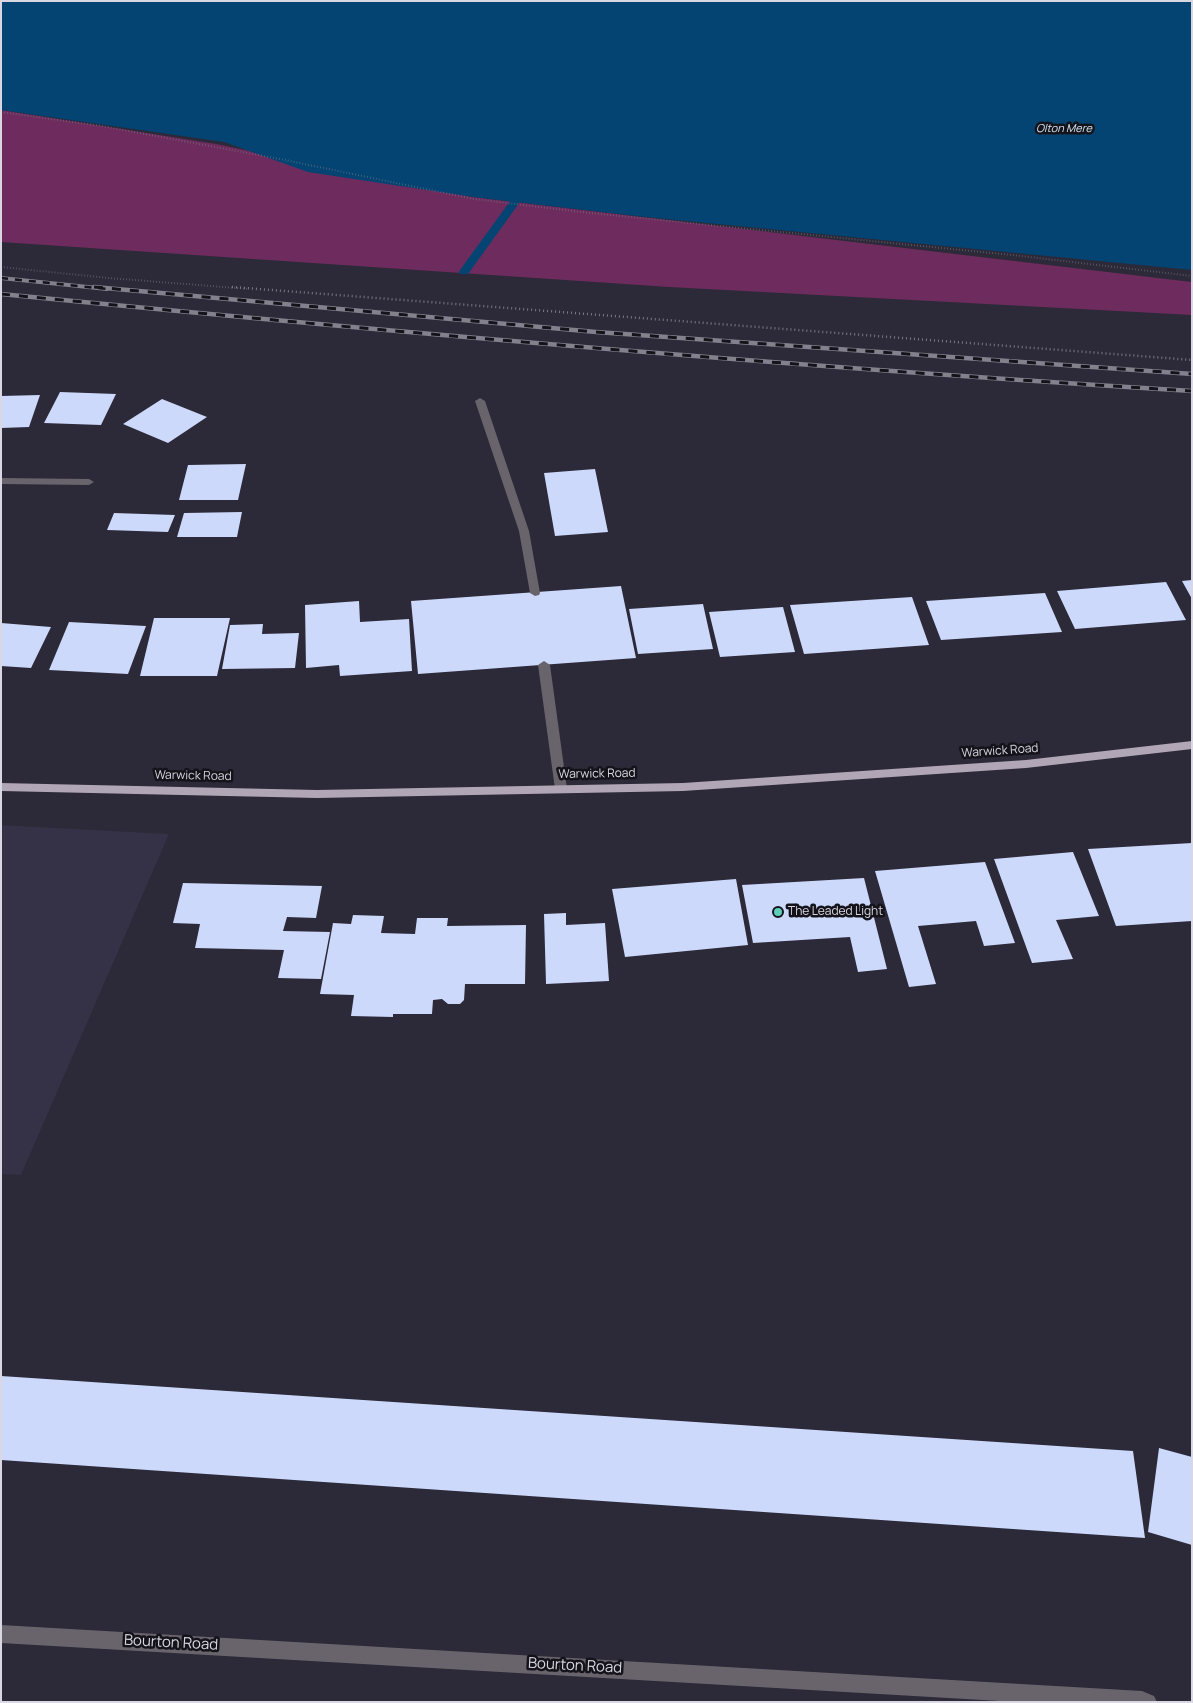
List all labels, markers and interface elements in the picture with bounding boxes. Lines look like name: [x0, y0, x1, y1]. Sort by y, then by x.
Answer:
water label: Olton Mere: [1036, 122, 1092, 136]
street label: Warwick Road: [961, 741, 1039, 761]
street label: Warwick Road: [558, 766, 636, 782]
street label: Warwick Road: [154, 768, 232, 784]
place label: The Leaded Light: [788, 905, 883, 919]
marker: The Leaded Light: [772, 906, 784, 918]
street label: Bourton Road: [123, 1632, 219, 1654]
street label: Bourton Road: [527, 1655, 623, 1677]

